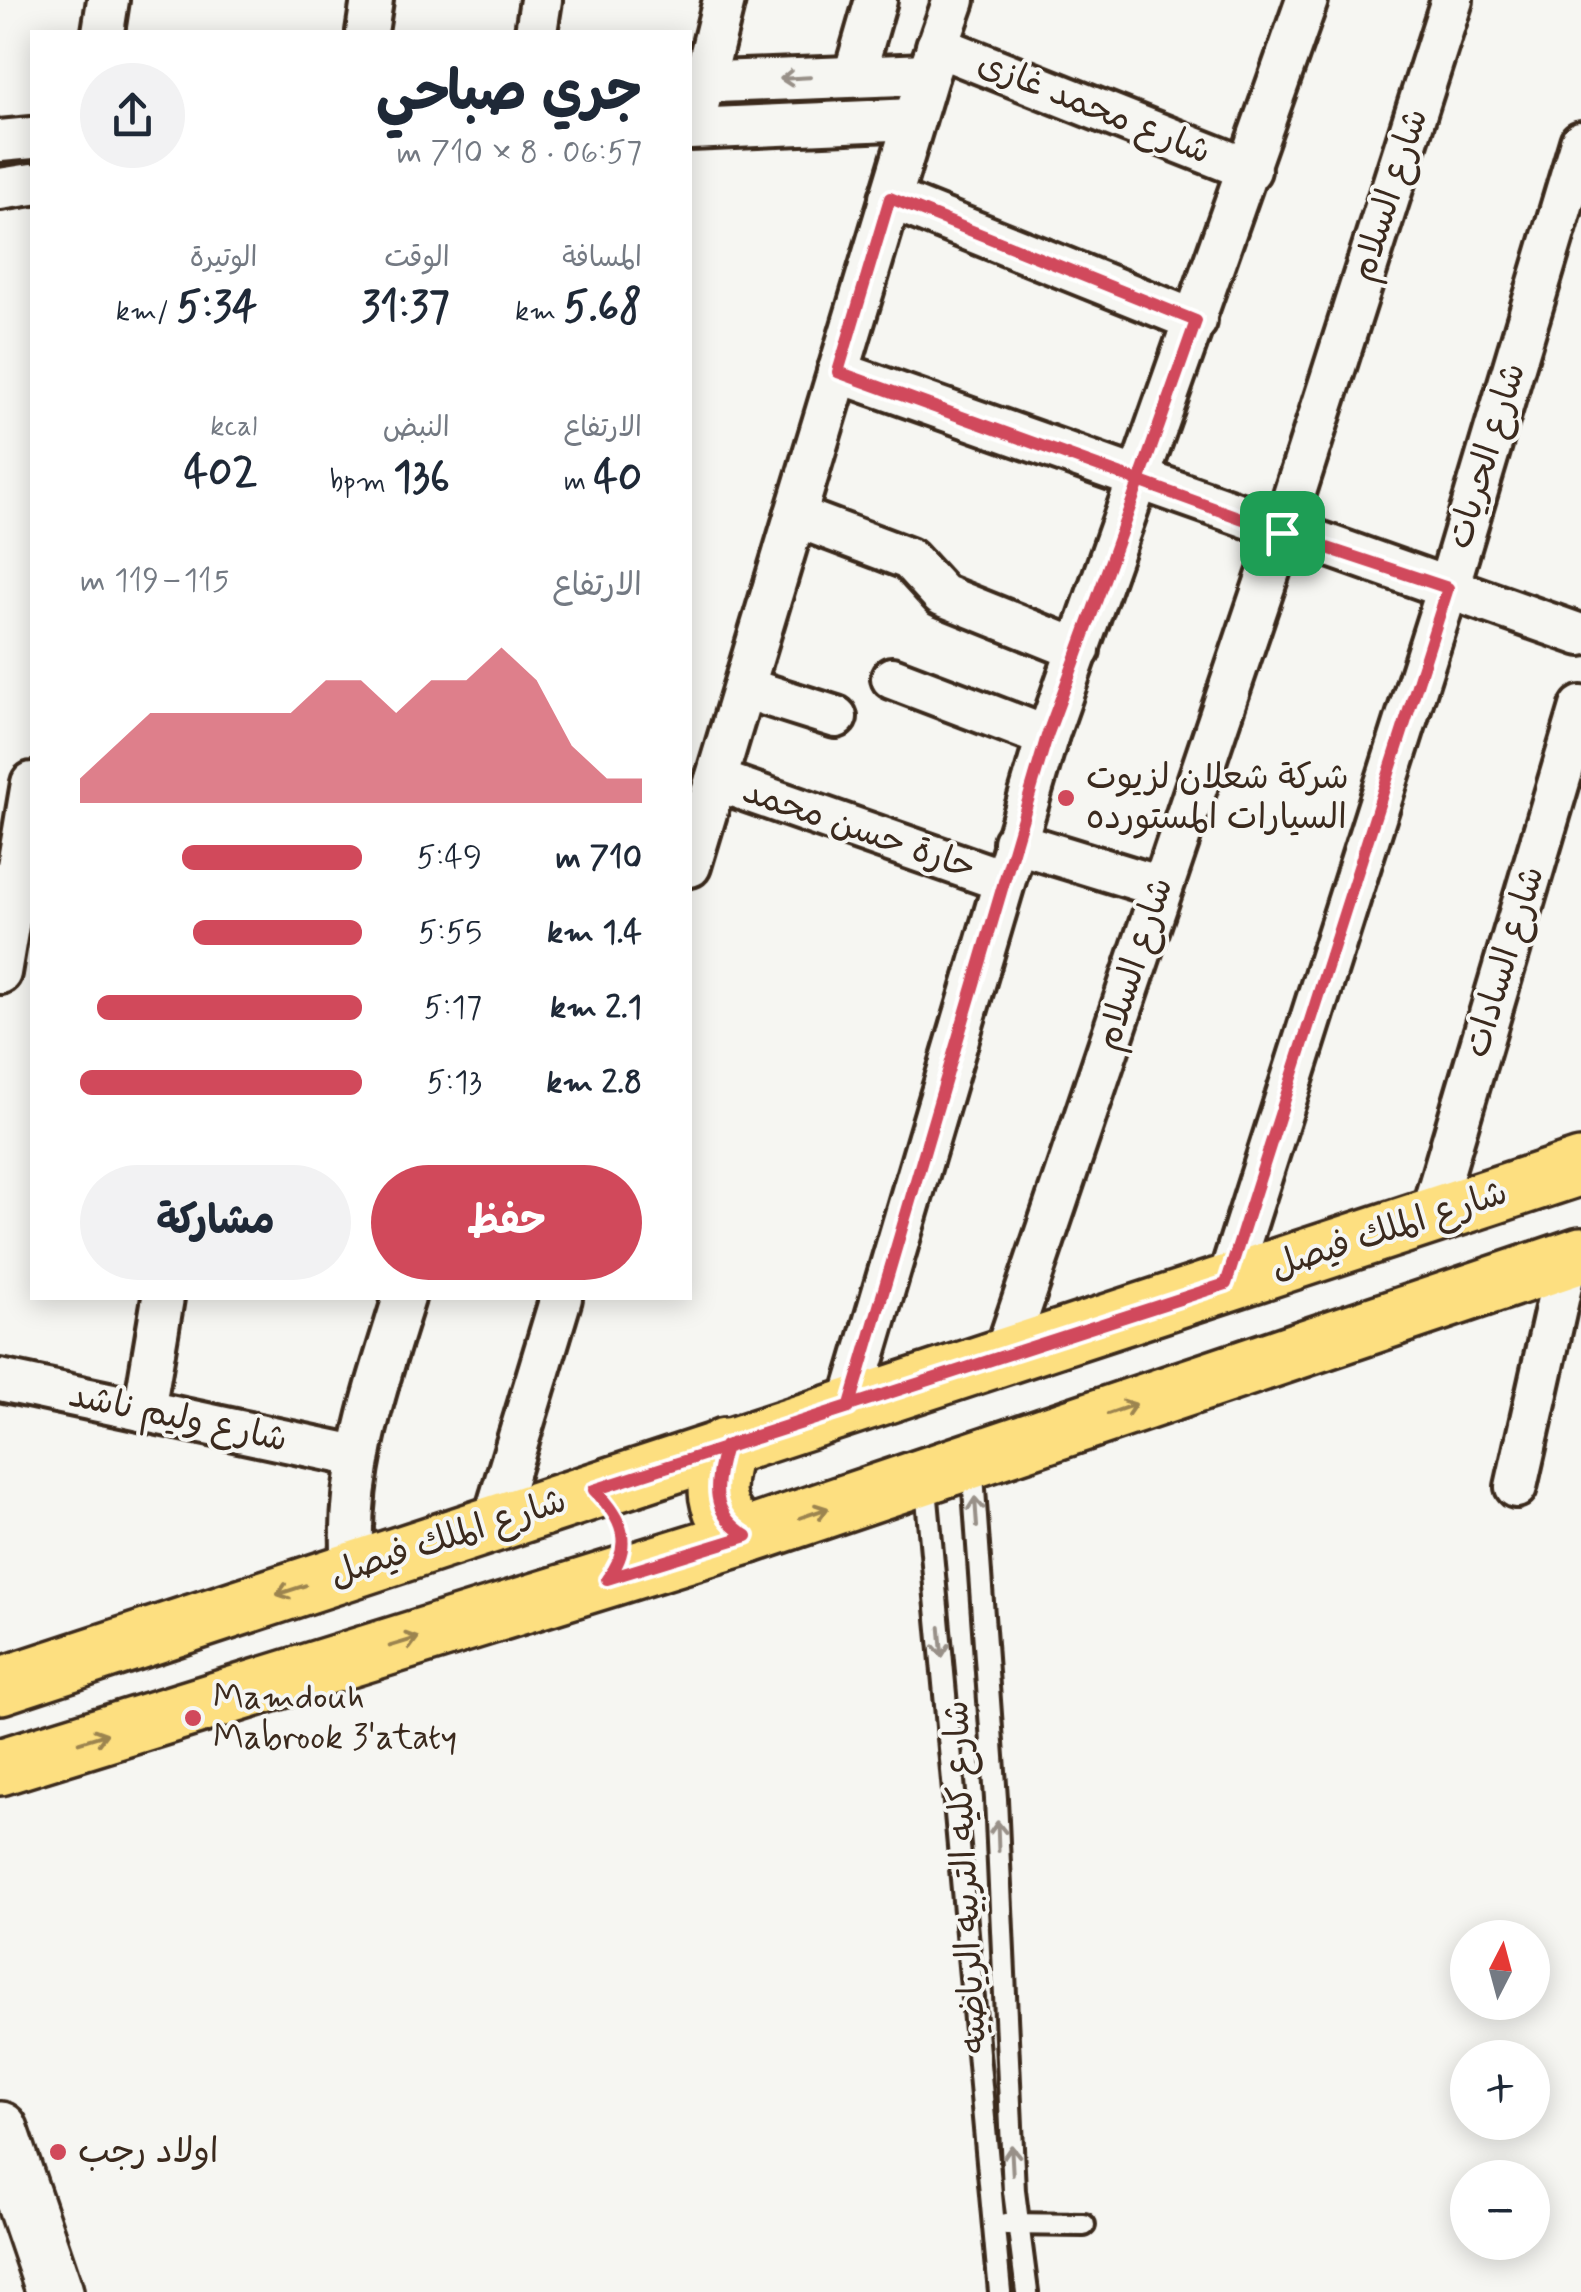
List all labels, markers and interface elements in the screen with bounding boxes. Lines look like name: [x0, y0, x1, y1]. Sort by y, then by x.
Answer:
street label: شارع محمد غازى: [971, 40, 1217, 176]
text: جري صباحي: [376, 58, 642, 130]
button: share: [80, 63, 185, 168]
one-way arrow: [780, 69, 812, 88]
street label: شارع السلام: [1340, 103, 1441, 288]
text: 06:57 · 8 × 710 m: [396, 132, 642, 174]
text: الوتيرة: [190, 240, 257, 277]
text: الوقت: [384, 240, 450, 277]
text: المسافة: [562, 240, 642, 277]
text: 5:34: [176, 281, 257, 336]
text: 31:37: [361, 281, 450, 336]
text: 5.68: [564, 281, 642, 336]
text: /km: [116, 294, 176, 331]
text: km: [515, 294, 564, 331]
street label: شارع الحريات: [1437, 357, 1537, 555]
text: kcal: [210, 409, 257, 446]
text: النبض: [383, 410, 450, 447]
text: الارتفاع: [563, 410, 642, 447]
text: 402: [184, 446, 257, 501]
text: 136: [393, 451, 450, 506]
text: 40: [594, 451, 642, 506]
text: bpm: [329, 464, 393, 501]
text: m: [564, 464, 594, 501]
pin: [1240, 491, 1325, 576]
icon: arrive: [1255, 506, 1310, 561]
text: 115–119 m: [80, 560, 230, 602]
text: الارتفاع: [552, 565, 642, 607]
place label: شركة شعلان لزيوت السيارات المستورده: [1086, 755, 1349, 841]
street label: حارة حسن محمد: [736, 769, 982, 891]
marker: شركة شعلان لزيوت السيارات المستورده: [1055, 787, 1077, 809]
text: 5:49: [417, 837, 482, 879]
text: 710 m: [555, 837, 642, 879]
street label: شارع السادات: [1454, 861, 1556, 1063]
street label: شارع السلام: [1085, 872, 1186, 1057]
text: 5:55: [418, 912, 482, 954]
text: 1.4 km: [547, 912, 642, 954]
text: 5:17: [424, 987, 482, 1029]
text: 2.1 km: [550, 987, 642, 1029]
text: 5:13: [426, 1062, 482, 1104]
text: 2.8 km: [546, 1062, 642, 1104]
button: مشاركة: [80, 1165, 351, 1280]
button: حفظ: [371, 1165, 642, 1280]
street label: شارع الملك فيصل: [1265, 1170, 1513, 1290]
street label: شارع وليم ناشد: [64, 1372, 291, 1466]
one-way arrow: [1105, 1399, 1136, 1417]
street label: شارع الملك فيصل: [324, 1478, 572, 1598]
one-way arrow: [966, 1496, 985, 1528]
one-way arrow: [797, 1503, 828, 1521]
one-way arrow: [276, 1582, 308, 1600]
one-way arrow: [931, 1625, 950, 1657]
one-way arrow: [387, 1632, 419, 1650]
place label: Mamdouh Mabrook 3'ataty: [213, 1675, 457, 1761]
street label: شارع كليه التربيه الرياضيه: [934, 1699, 998, 2055]
marker: Mamdouh Mabrook 3'ataty: [182, 1707, 204, 1729]
one-way arrow: [77, 1728, 108, 1746]
one-way arrow: [988, 1820, 1007, 1852]
north arrow: [1450, 1920, 1550, 2020]
map controls: [1450, 1920, 1550, 2260]
button: +: [1450, 2040, 1550, 2140]
place label: اولاد رجب: [78, 2129, 219, 2175]
marker: اولاد رجب: [47, 2141, 69, 2163]
one-way arrow: [1003, 2145, 1022, 2177]
button: −: [1450, 2160, 1550, 2260]

